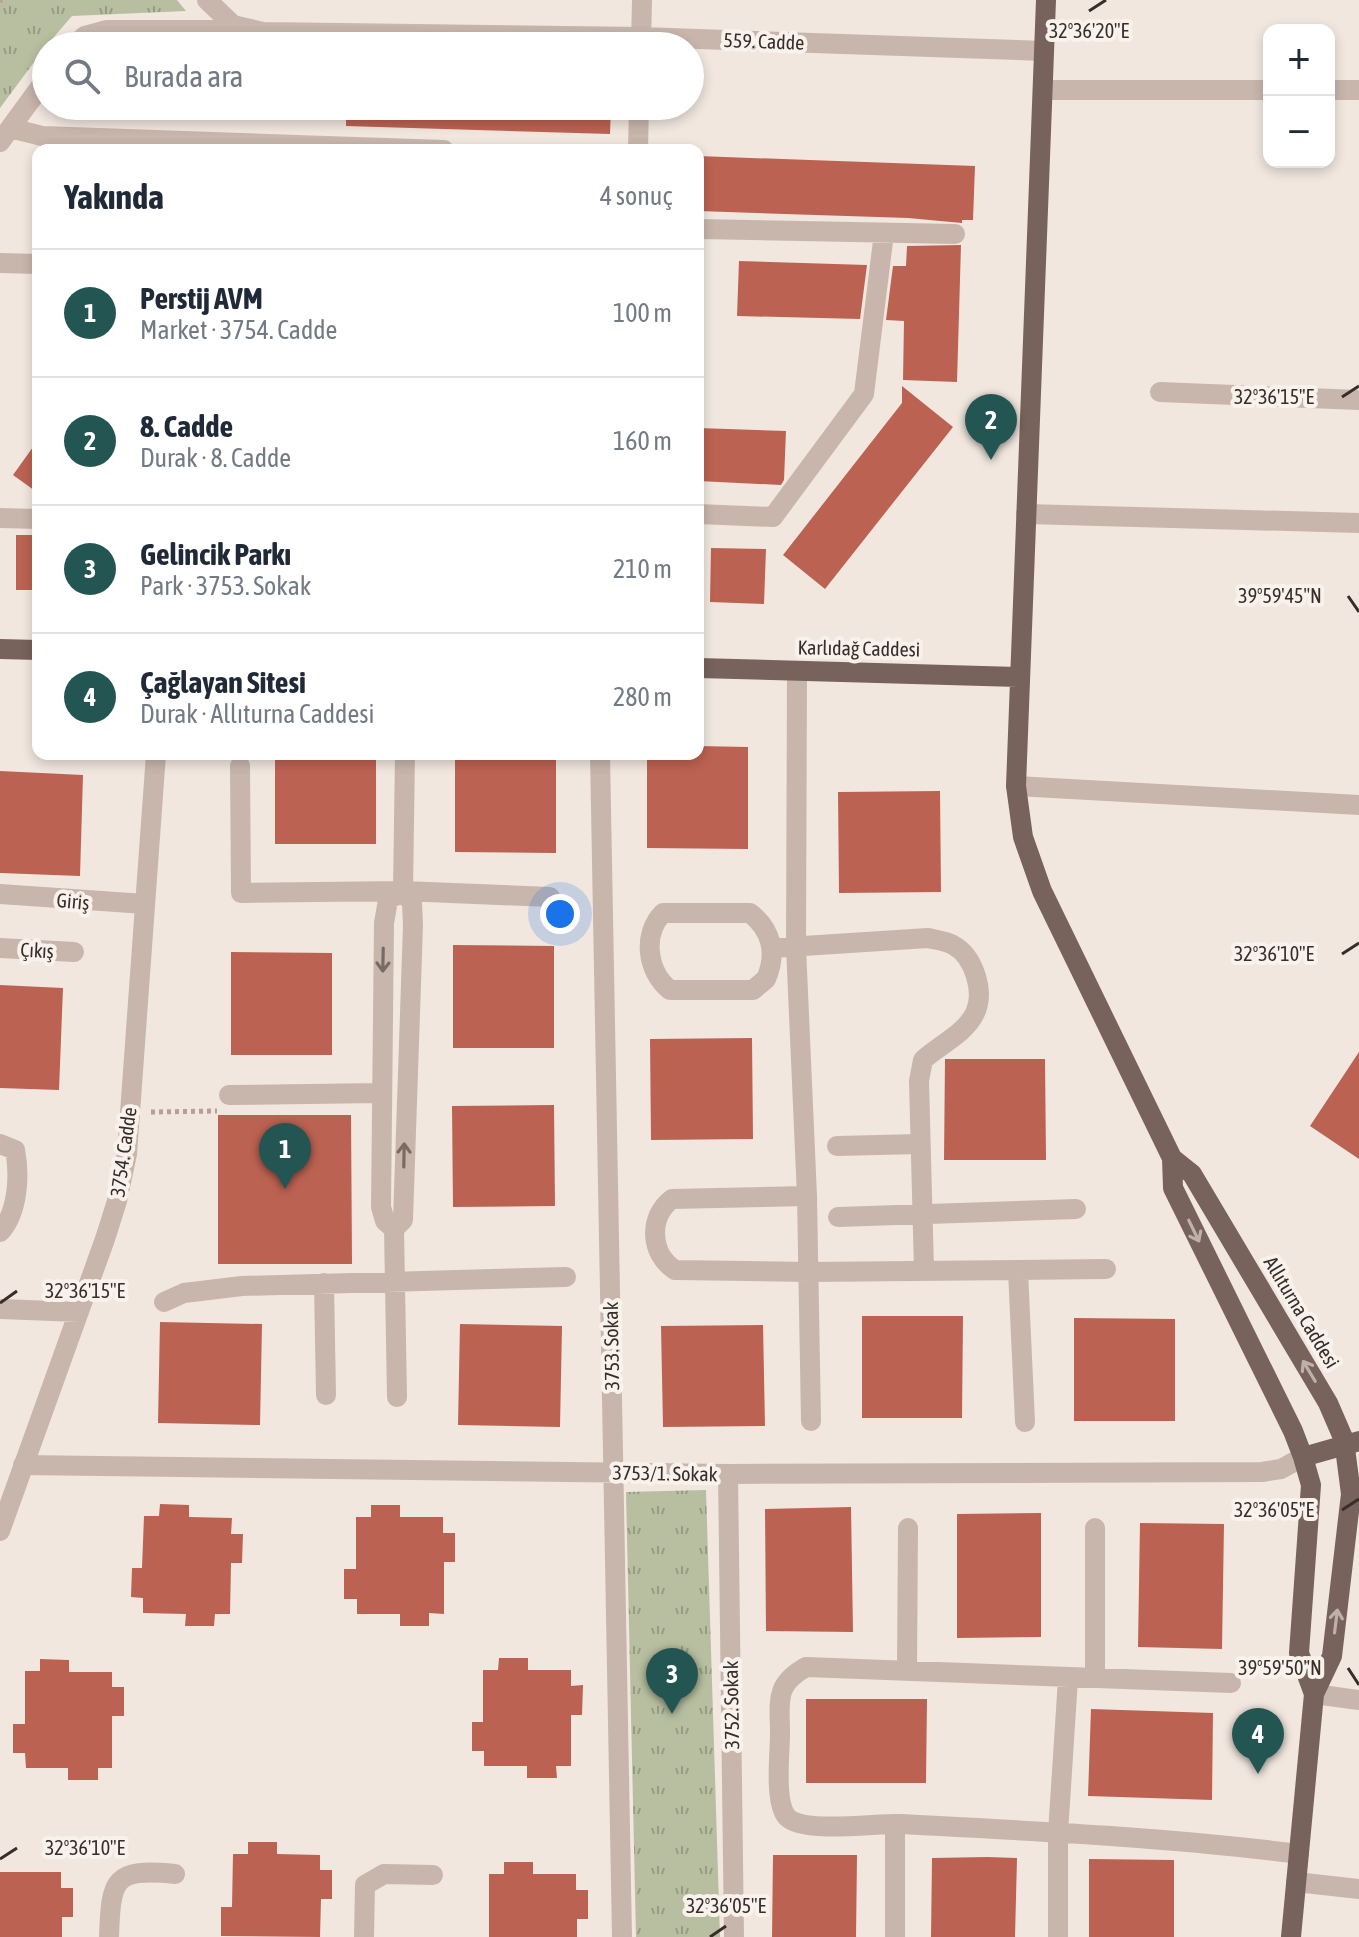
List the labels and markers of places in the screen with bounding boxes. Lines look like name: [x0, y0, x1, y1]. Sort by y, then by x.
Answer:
pin: 2: [965, 394, 1017, 460]
pin: 1: [259, 1123, 311, 1189]
pin: 3: [646, 1648, 698, 1714]
pin: 4: [1232, 1708, 1284, 1774]

